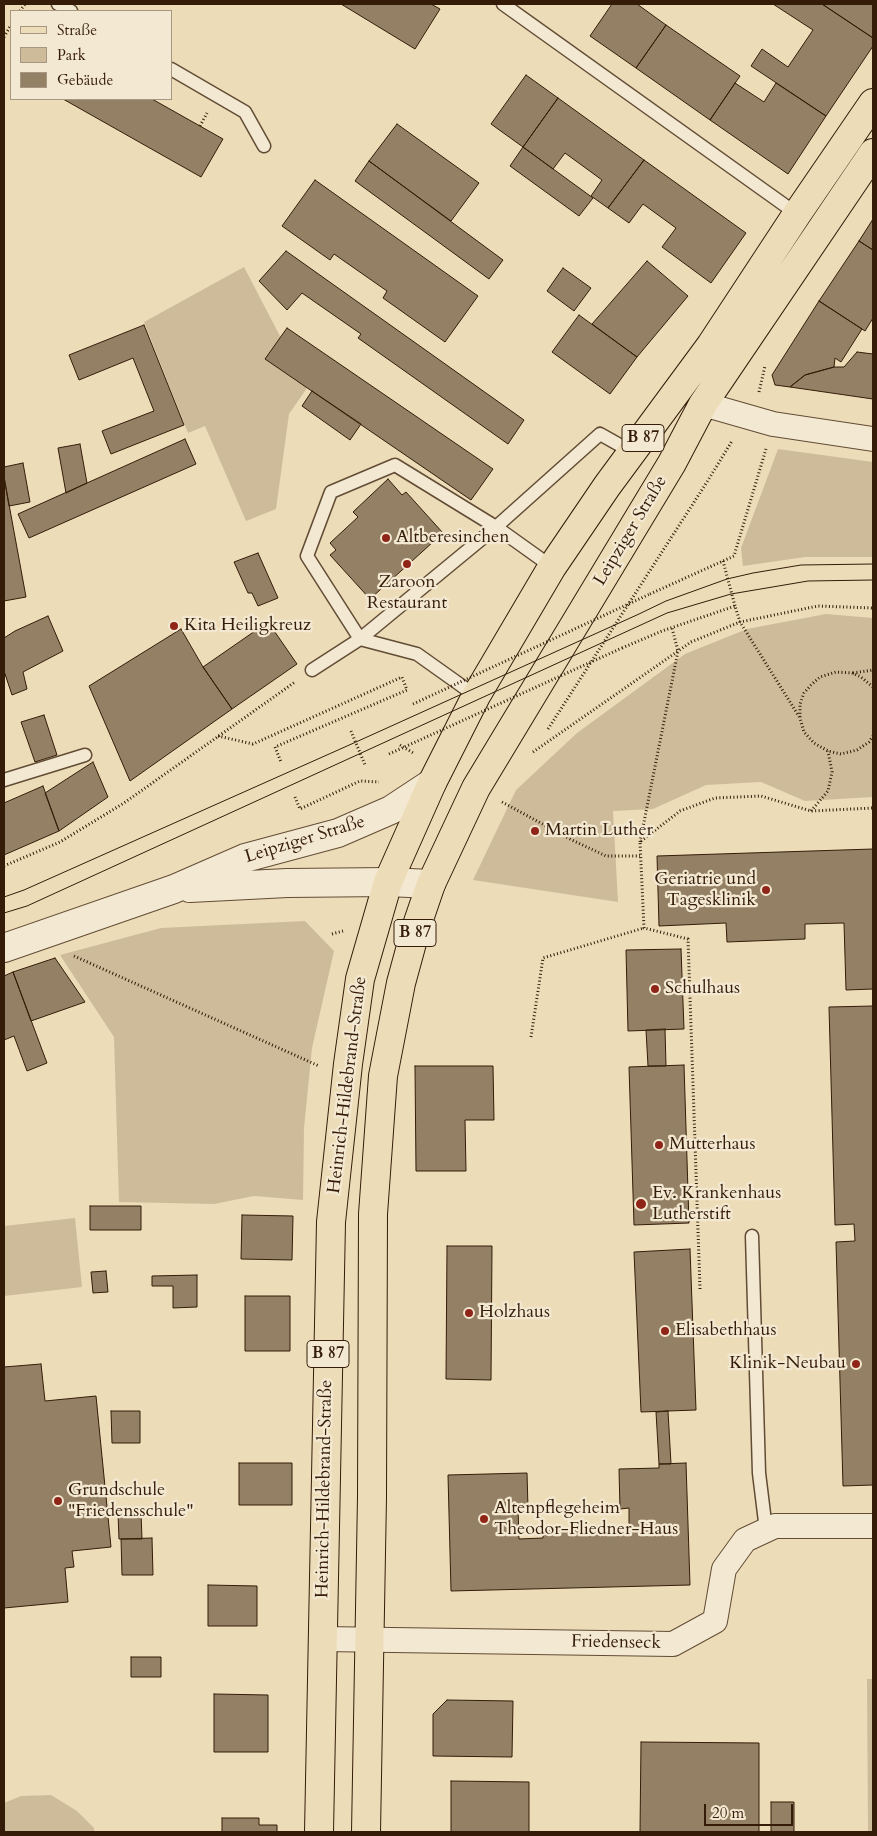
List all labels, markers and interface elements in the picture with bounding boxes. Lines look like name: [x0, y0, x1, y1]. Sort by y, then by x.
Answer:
legend: [10, 10, 172, 100]
text: Straße: [57, 20, 97, 40]
text: Park: [57, 45, 86, 65]
text: Gebäude: [57, 70, 113, 90]
road number: B 87: [622, 424, 664, 452]
street label: Leipziger Straße: [590, 472, 672, 590]
place label: Altberesinchen: [396, 527, 509, 549]
marker: Altberesinchen: [380, 532, 392, 544]
marker: Zaroon Restaurant: [401, 558, 413, 570]
place label: Zaroon Restaurant: [367, 572, 447, 614]
place label: Kita Heiligkreuz: [184, 615, 311, 637]
marker: Kita Heiligkreuz: [168, 620, 180, 632]
street label: Leipziger Straße: [242, 811, 368, 869]
place label: Martin Luther: [545, 820, 653, 842]
marker: Martin Luther: [529, 825, 541, 837]
place label: Geriatrie und Tagesklinik: [654, 869, 756, 912]
marker: Geriatrie und Tagesklinik: [760, 884, 772, 896]
road number: B 87: [394, 920, 436, 946]
street label: Heinrich-Hildebrand-Straße: [324, 975, 372, 1195]
place label: Schulhaus: [665, 978, 740, 1000]
marker: Schulhaus: [649, 983, 661, 995]
place label: Mutterhaus: [669, 1134, 756, 1156]
marker: Mutterhaus: [653, 1139, 665, 1151]
place label: Ev. Krankenhaus Lutherstift: [652, 1183, 781, 1226]
marker: Ev. Krankenhaus Lutherstift: [634, 1197, 648, 1211]
place label: Holzhaus: [479, 1302, 550, 1324]
marker: Holzhaus: [463, 1307, 475, 1319]
place label: Elisabethhaus: [675, 1320, 777, 1342]
marker: Elisabethhaus: [659, 1325, 671, 1337]
road number: B 87: [307, 1340, 349, 1368]
place label: Klinik-Neubau: [729, 1353, 846, 1375]
marker: Klinik-Neubau: [850, 1358, 862, 1370]
street label: Heinrich-Hildebrand-Straße: [312, 1380, 338, 1598]
place label: Grundschule "Friedensschule": [68, 1480, 193, 1522]
marker: Grundschule "Friedensschule": [52, 1495, 64, 1507]
place label: Altenpflegeheim Theodor-Fliedner-Haus: [494, 1498, 678, 1540]
marker: Altenpflegeheim Theodor-Fliedner-Haus: [478, 1513, 490, 1525]
street label: Friedenseck: [571, 1631, 661, 1655]
scale bar: [707, 1794, 796, 1826]
text: 20 m: [712, 1803, 744, 1823]

